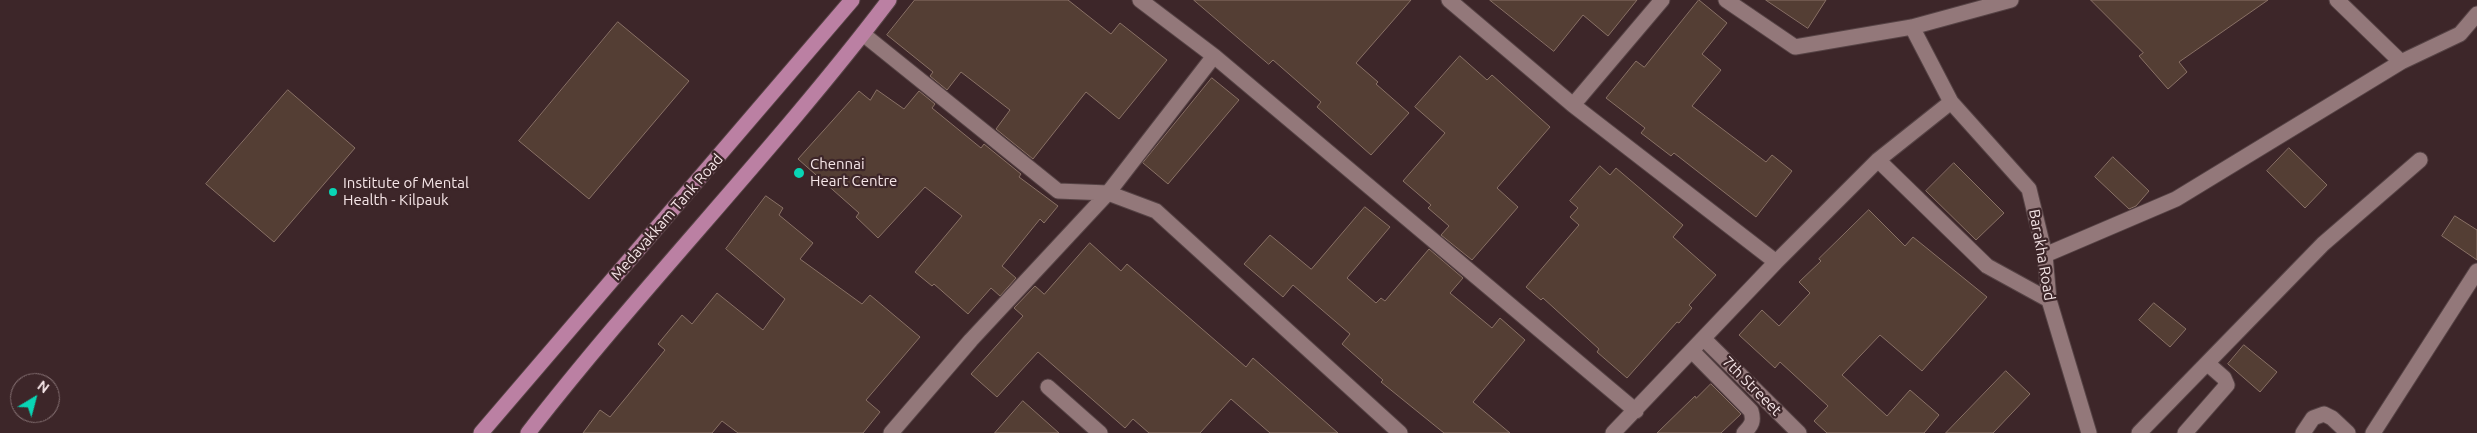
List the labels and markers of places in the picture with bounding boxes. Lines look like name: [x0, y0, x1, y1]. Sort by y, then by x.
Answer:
place label: Chennai Heart Centre: [810, 155, 897, 190]
marker: Chennai Heart Centre: [792, 166, 806, 180]
place label: Institute of Mental Health - Kilpauk: [343, 174, 469, 209]
marker: Institute of Mental Health - Kilpauk: [327, 186, 339, 198]

